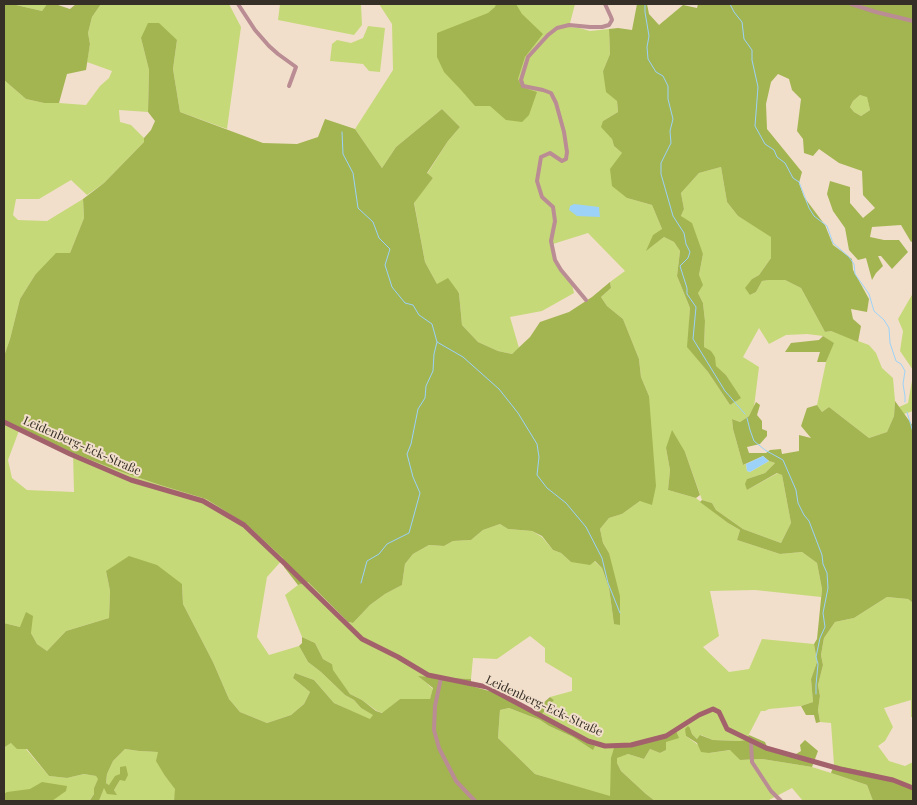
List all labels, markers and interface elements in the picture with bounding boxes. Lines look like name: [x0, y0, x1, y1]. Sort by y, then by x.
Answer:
street label: Leidenberg-Eck-Straße: [21, 413, 143, 479]
street label: Leidenberg-Eck-Straße: [483, 673, 605, 739]

